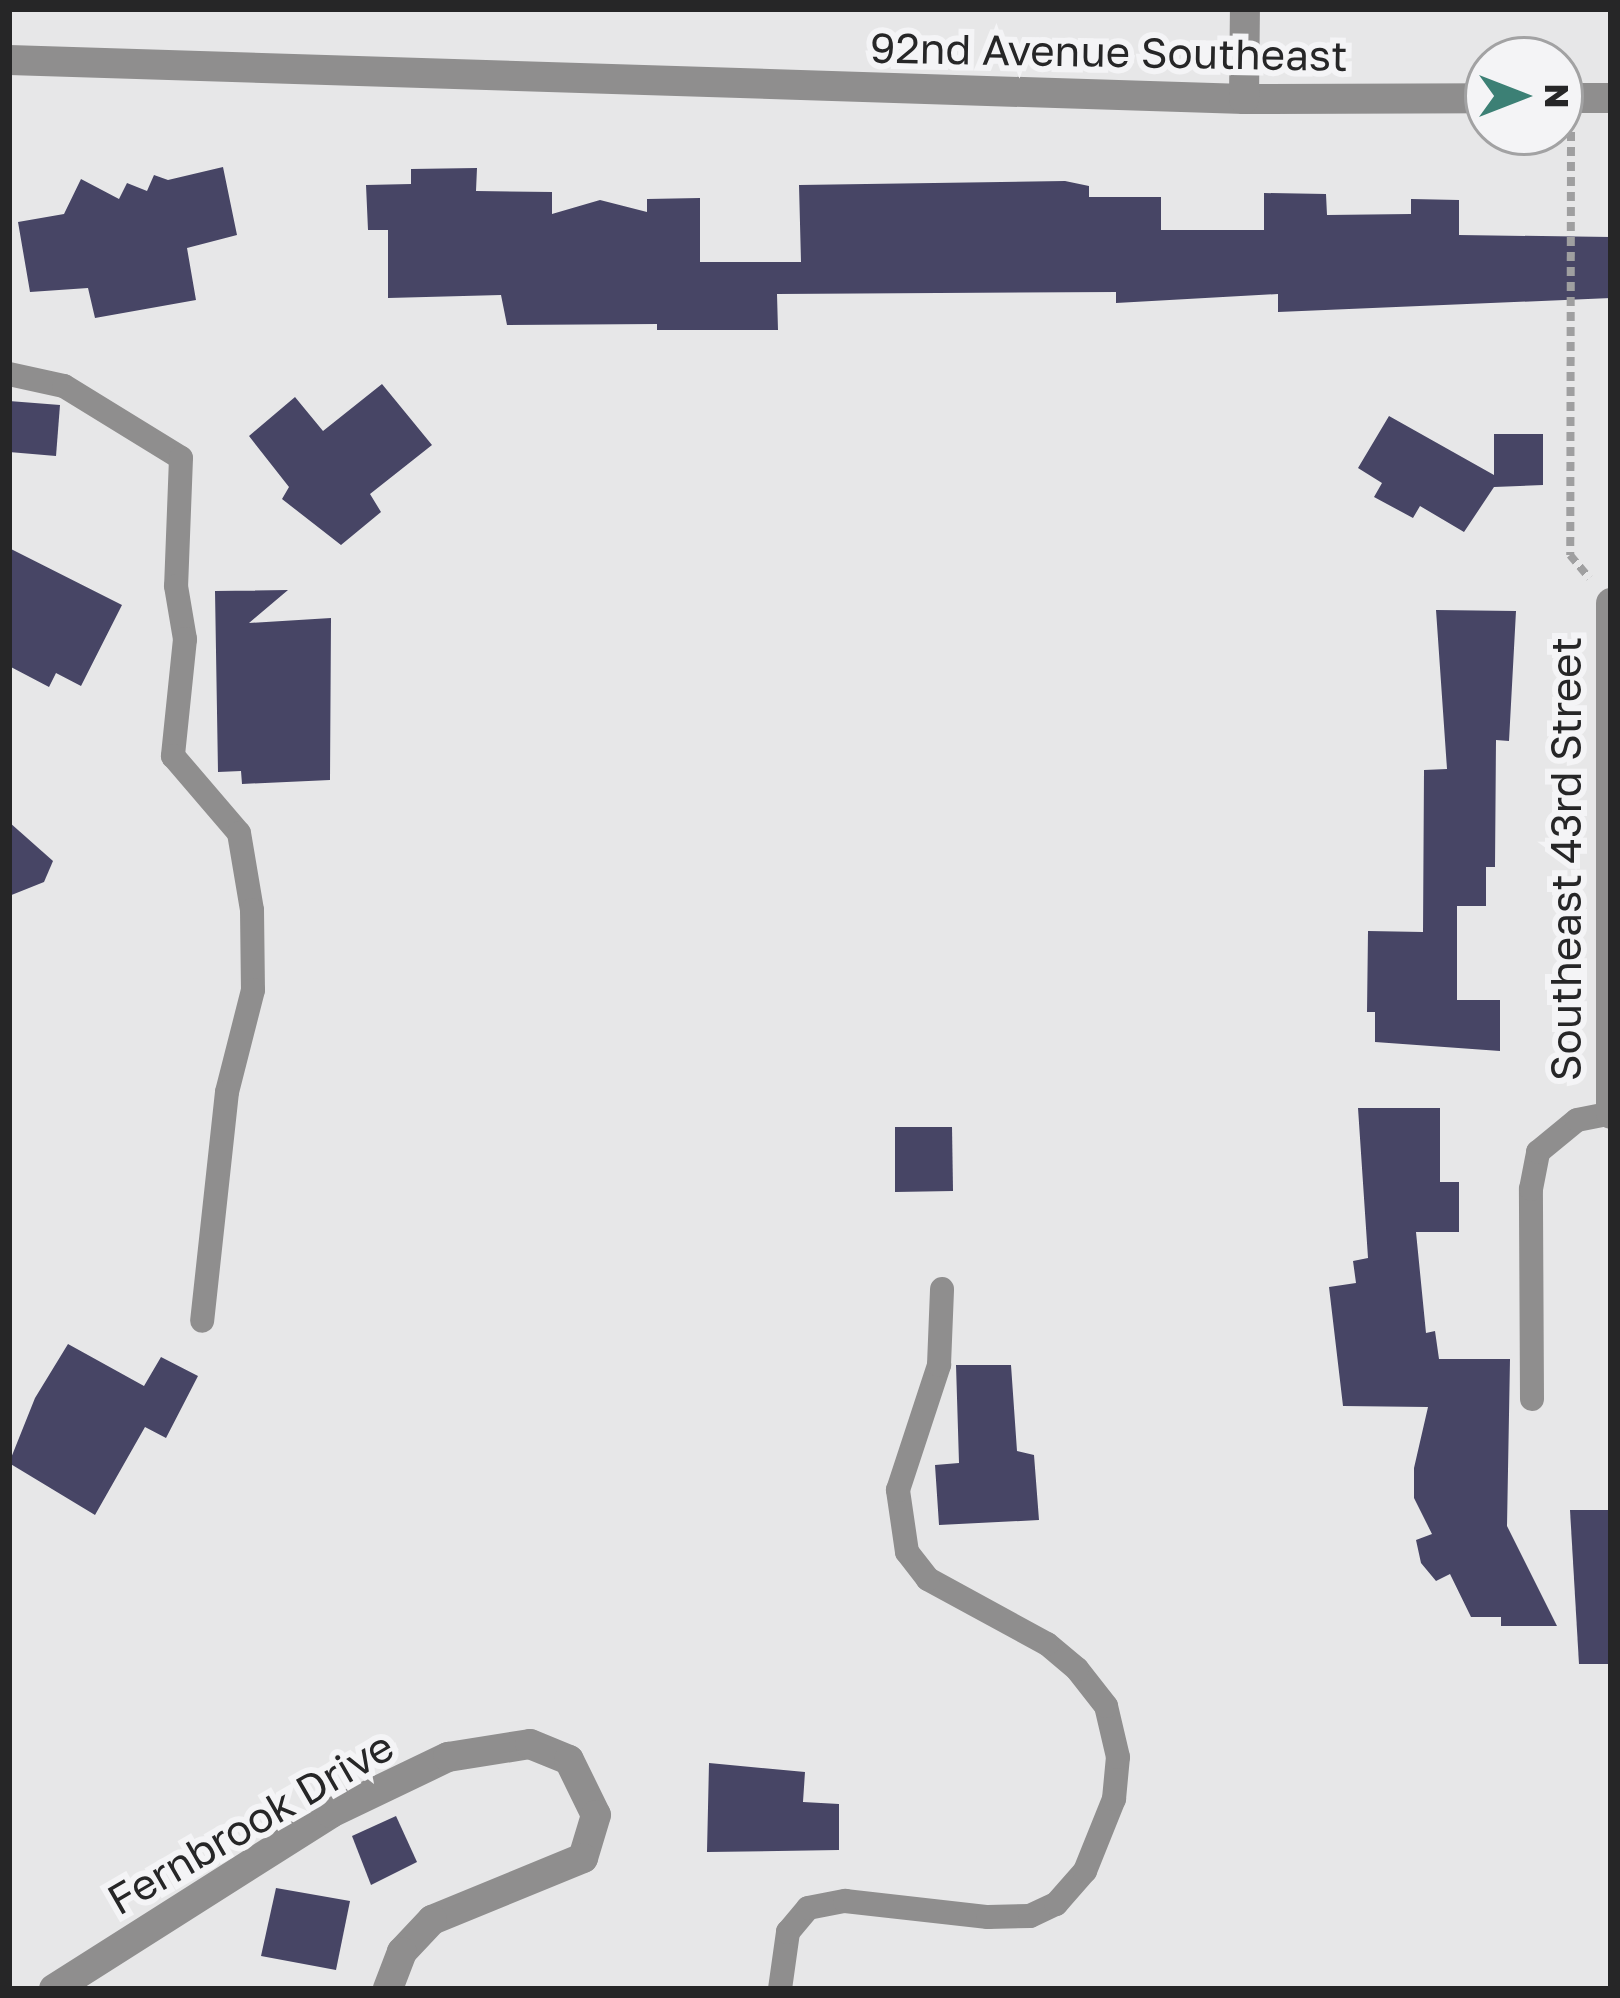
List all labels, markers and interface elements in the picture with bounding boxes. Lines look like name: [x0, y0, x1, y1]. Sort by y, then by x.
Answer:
street label: 92nd Avenue Southeast: [870, 22, 1348, 80]
north arrow: [1464, 36, 1584, 156]
text: N: [1538, 83, 1577, 109]
street label: Southeast 43rd Street: [1540, 637, 1590, 1081]
street label: Fernbrook Drive: [98, 1720, 402, 1924]

